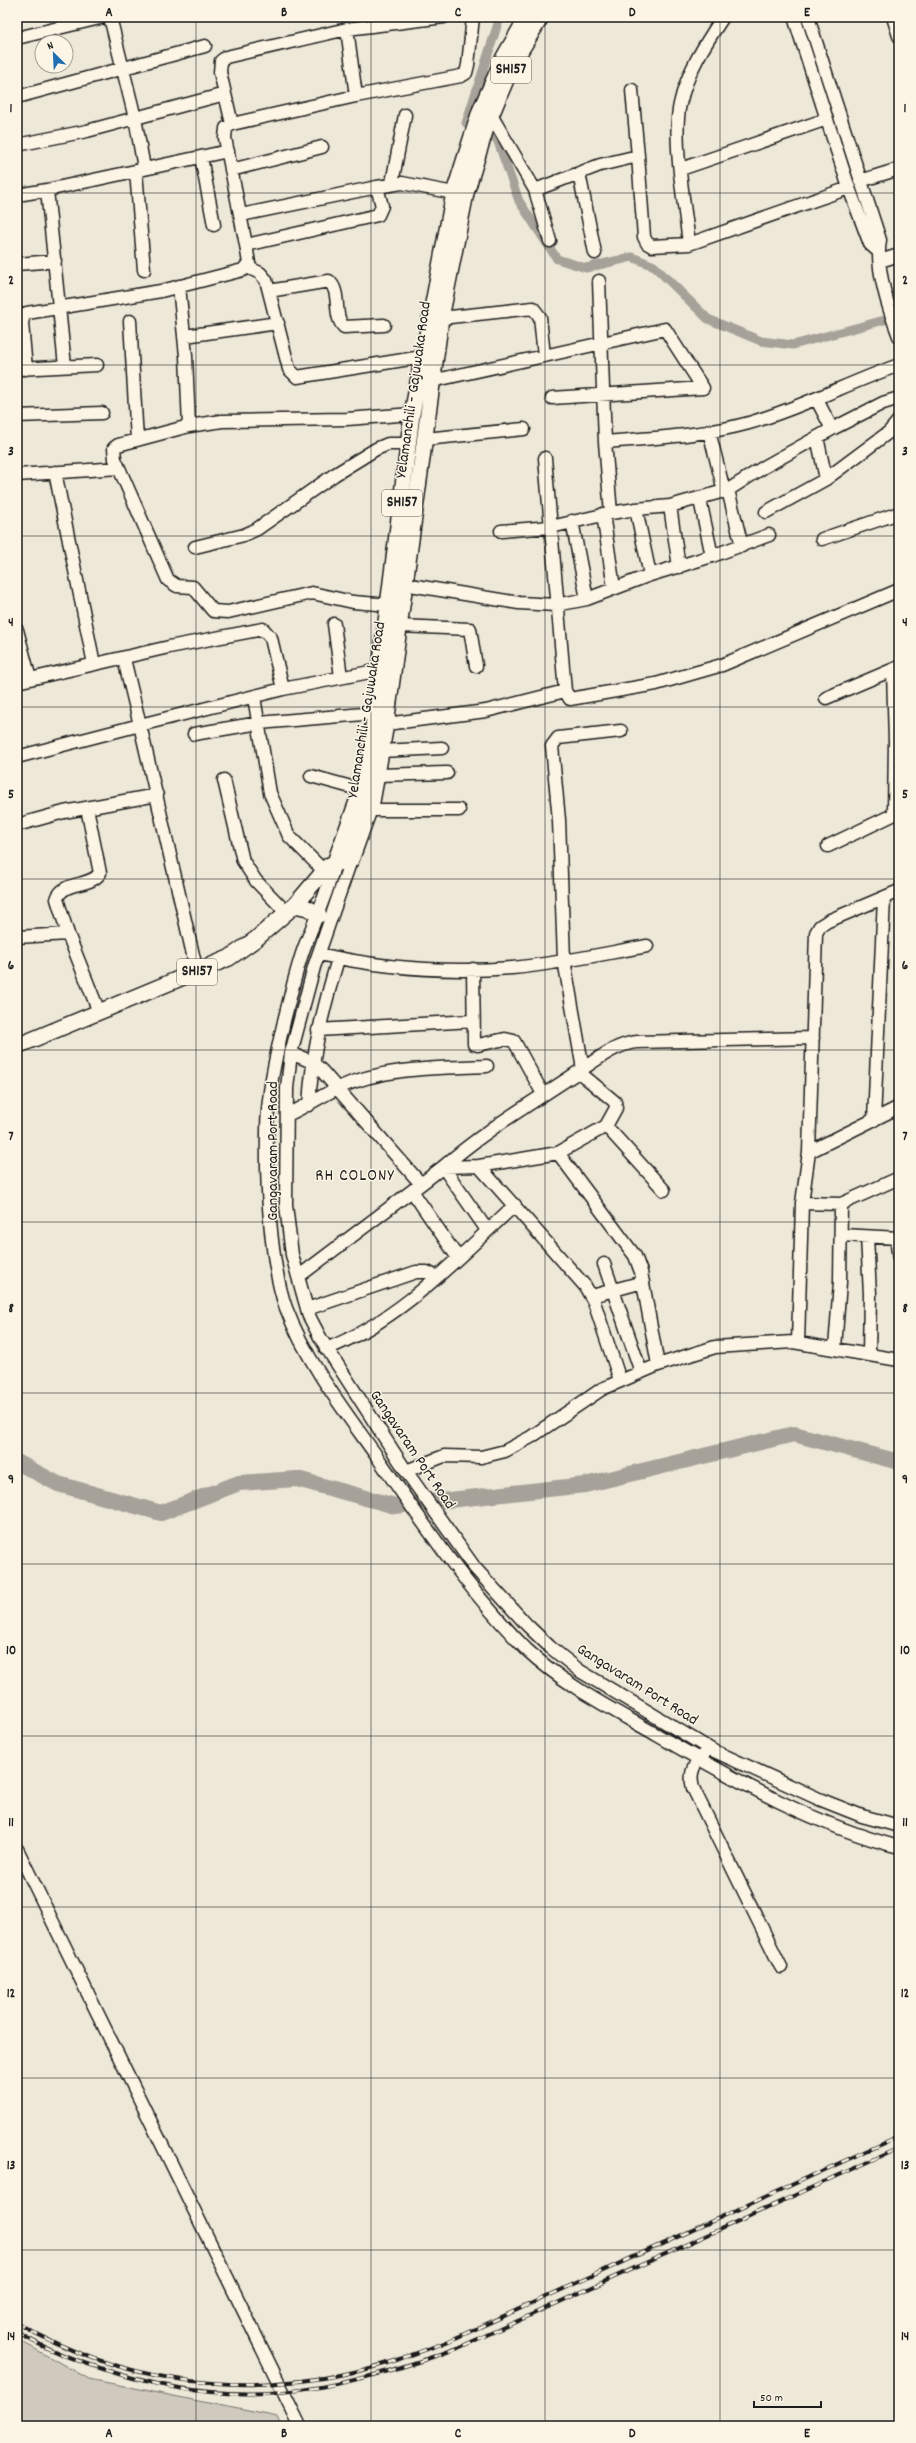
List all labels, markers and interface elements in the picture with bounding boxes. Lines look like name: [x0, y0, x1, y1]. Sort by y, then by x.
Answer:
text: A: [105, 4, 113, 23]
text: B: [281, 4, 287, 23]
text: C: [455, 4, 462, 23]
text: D: [629, 4, 636, 23]
text: E: [804, 4, 811, 23]
north arrow: [34, 34, 74, 74]
text: N: [45, 38, 57, 55]
road number: SH157: [491, 57, 531, 83]
text: 1: [10, 100, 13, 119]
text: 1: [904, 100, 907, 119]
text: 2: [8, 272, 14, 291]
text: 2: [902, 272, 908, 291]
street label: Yelamanchili - Gajuwaka Road: [390, 300, 438, 480]
text: 3: [8, 443, 14, 462]
text: 3: [902, 443, 908, 462]
road number: SH157: [382, 490, 422, 516]
text: 4: [8, 614, 14, 633]
text: 4: [902, 614, 908, 633]
street label: Yelamanchili - Gajuwaka Road: [342, 620, 392, 800]
text: 5: [8, 786, 14, 805]
text: 5: [902, 786, 908, 805]
text: 6: [8, 957, 15, 976]
text: 6: [902, 957, 909, 976]
road number: SH157: [177, 959, 217, 985]
street label: Gangavaram Port Road: [262, 1081, 285, 1221]
text: 7: [9, 1128, 14, 1147]
text: 7: [903, 1128, 908, 1147]
district label: RH COLONY: [315, 1165, 395, 1189]
text: 8: [8, 1300, 14, 1319]
text: 8: [902, 1300, 908, 1319]
street label: Gangavaram Port Road: [363, 1386, 461, 1514]
text: 9: [8, 1471, 14, 1490]
text: 9: [902, 1471, 908, 1490]
street label: Gangavaram Port Road: [572, 1638, 702, 1732]
text: 10: [6, 1642, 16, 1661]
text: 10: [900, 1642, 910, 1661]
text: 11: [8, 1814, 14, 1833]
text: 11: [902, 1814, 908, 1833]
text: 12: [7, 1985, 16, 2004]
text: 12: [901, 1985, 910, 2004]
text: 13: [7, 2157, 16, 2176]
text: 13: [901, 2157, 910, 2176]
text: 14: [7, 2328, 15, 2347]
text: 14: [901, 2328, 909, 2347]
scale bar: [754, 2383, 821, 2409]
text: 50 m: [760, 2390, 783, 2407]
text: A: [105, 2425, 113, 2443]
text: B: [281, 2425, 287, 2443]
text: C: [455, 2425, 462, 2443]
text: D: [629, 2425, 636, 2443]
text: E: [804, 2425, 811, 2443]

